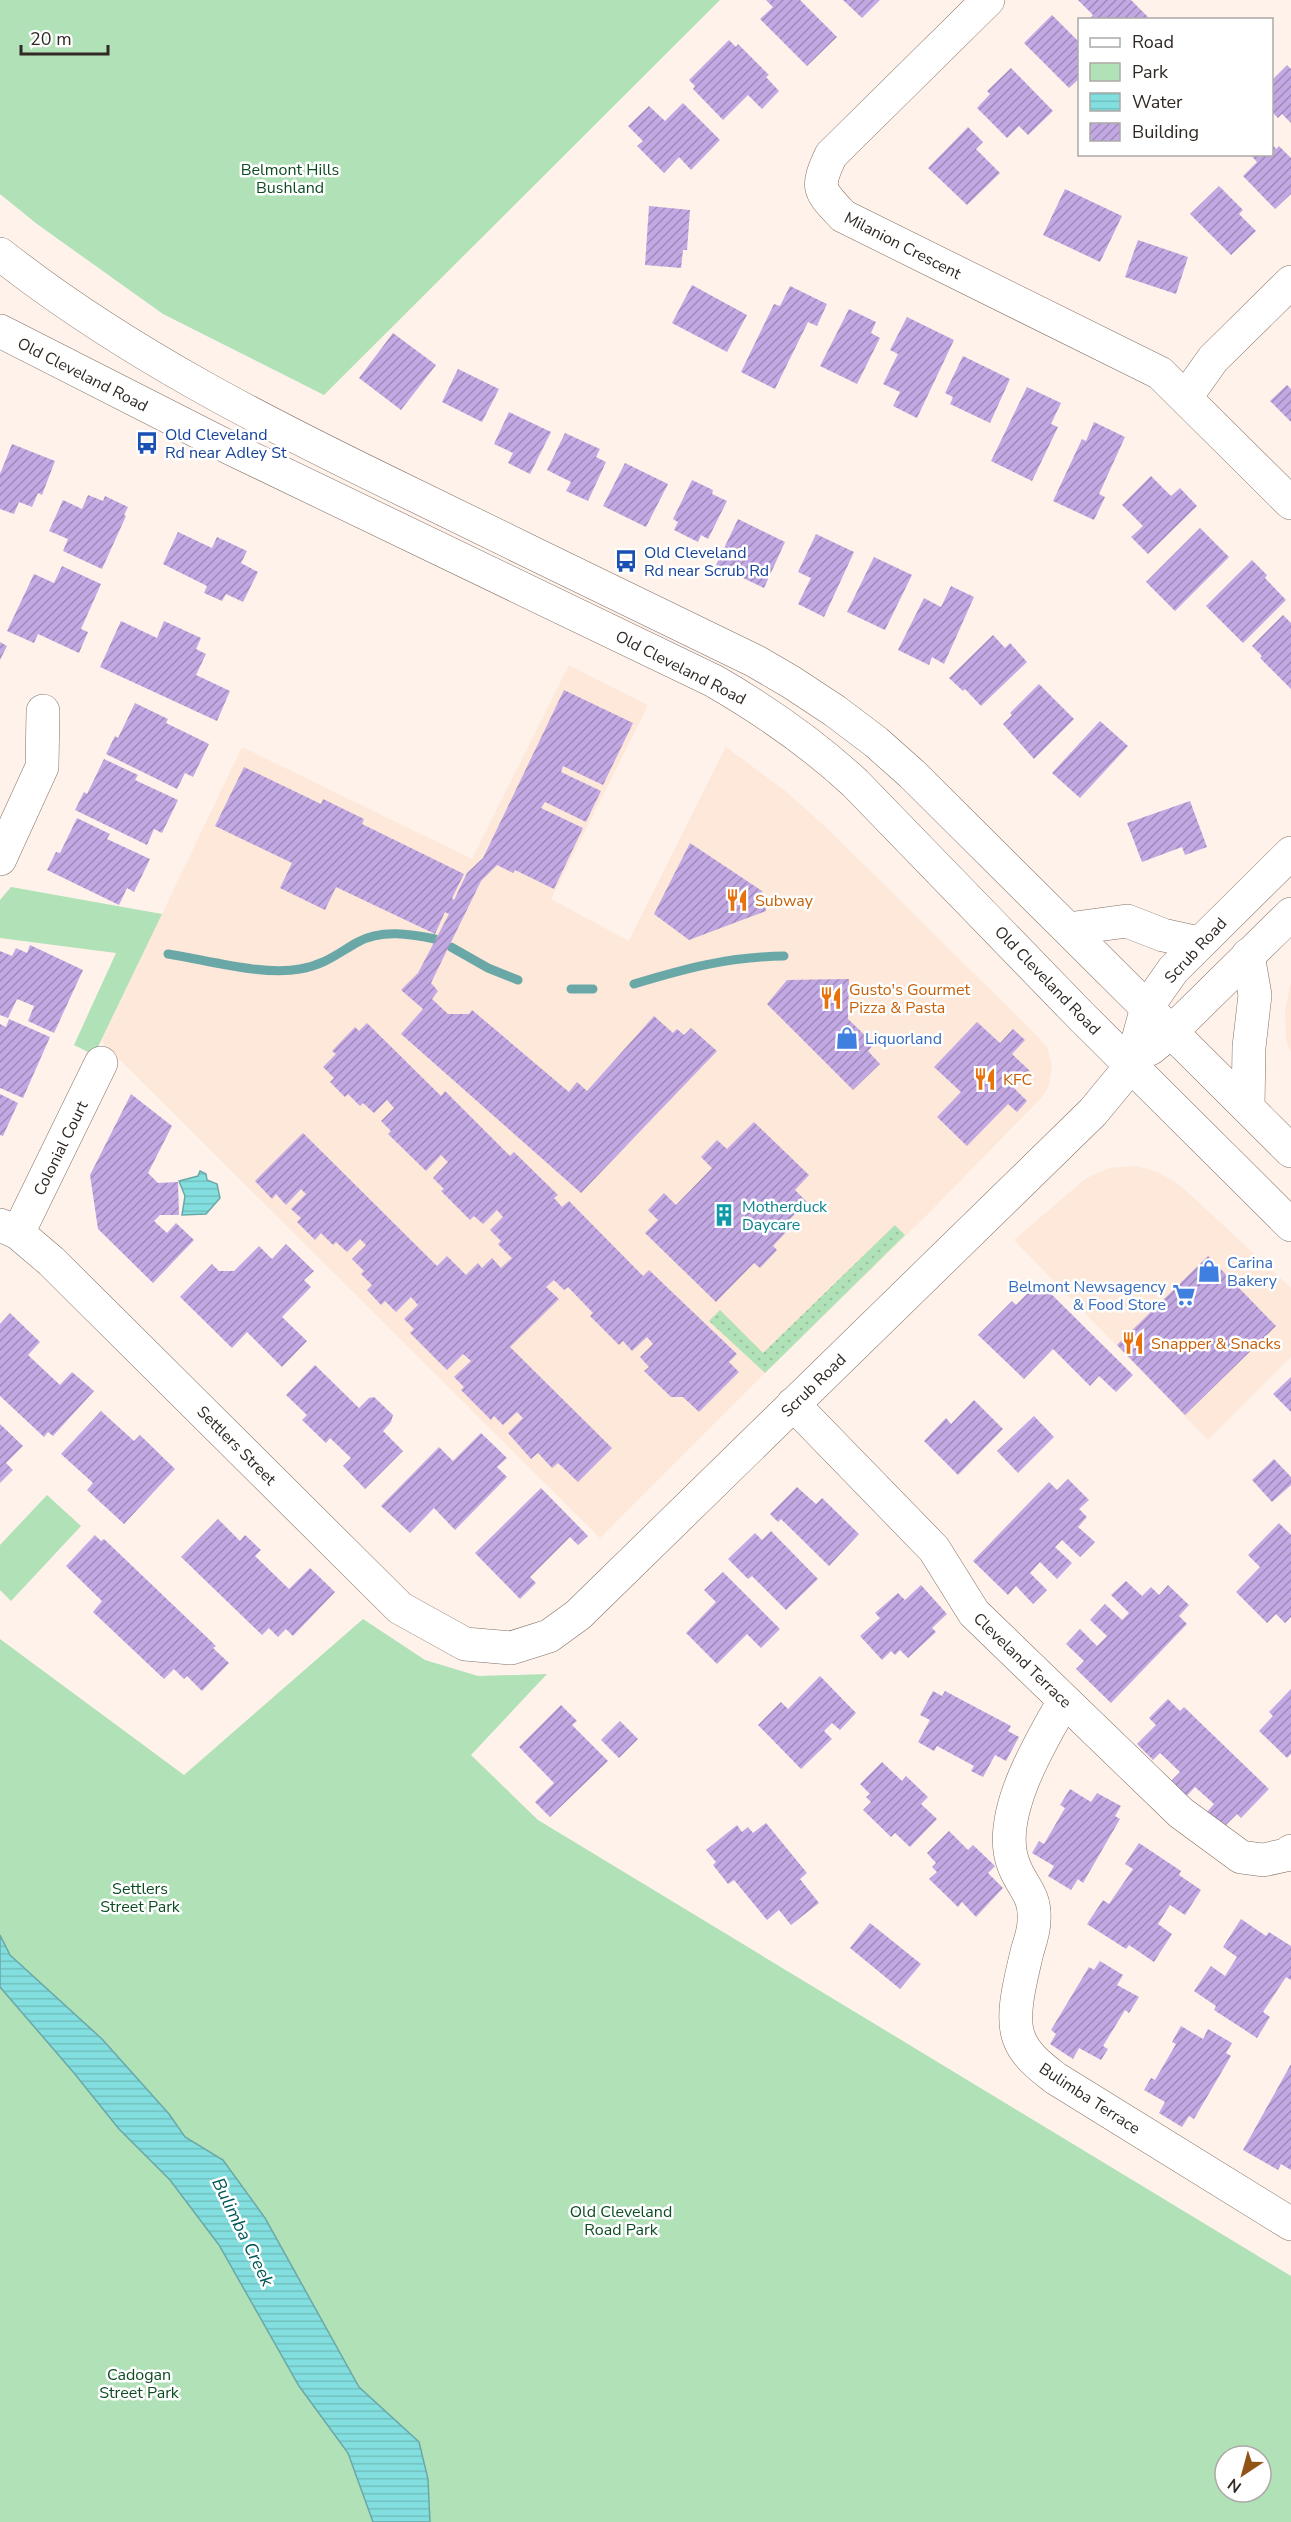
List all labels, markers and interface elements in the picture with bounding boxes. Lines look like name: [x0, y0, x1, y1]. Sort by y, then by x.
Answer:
scale bar: [21, 18, 108, 56]
legend: [1078, 18, 1273, 156]
text: 20 m: [30, 27, 72, 51]
text: Road: [1132, 30, 1174, 54]
text: Park: [1132, 60, 1169, 84]
text: Water: [1132, 90, 1183, 114]
text: Building: [1132, 120, 1199, 144]
park label: Belmont Hills Bushland: [241, 159, 339, 199]
street label: Milanion Crescent: [840, 207, 965, 285]
street label: Old Cleveland Road: [13, 332, 152, 417]
place label: Old Cleveland Rd near Adley St: [165, 424, 287, 464]
bus stop icon: Old Cleveland Rd near Adley St: [134, 430, 160, 456]
place label: Old Cleveland Rd near Scrub Rd: [644, 542, 769, 582]
bus stop icon: Old Cleveland Rd near Scrub Rd: [613, 548, 639, 574]
street label: Old Cleveland Road: [611, 625, 750, 710]
restaurant icon: Subway: [724, 887, 750, 913]
place label: Subway: [755, 890, 814, 912]
street label: Scrub Road: [1160, 913, 1232, 988]
street label: Old Cleveland Road: [989, 921, 1105, 1040]
place label: Gusto's Gourmet Pizza & Pasta: [849, 979, 970, 1019]
restaurant icon: Gusto's Gourmet Pizza & Pasta: [818, 985, 844, 1011]
shop icon: Liquorland: [834, 1025, 860, 1051]
place label: Liquorland: [865, 1028, 942, 1050]
restaurant icon: KFC: [972, 1066, 998, 1092]
place label: KFC: [1003, 1069, 1033, 1091]
street label: Colonial Court: [29, 1097, 93, 1199]
place label: Motherduck Daycare: [742, 1196, 828, 1236]
building icon: Motherduck Daycare: [711, 1202, 737, 1228]
place label: Carina Bakery: [1227, 1252, 1278, 1292]
shop icon: Carina Bakery: [1196, 1258, 1222, 1284]
place label: Belmont Newsagency & Food Store: [1008, 1276, 1167, 1316]
supermarket icon: Belmont Newsagency & Food Store: [1171, 1282, 1197, 1308]
restaurant icon: Snapper & Snacks: [1120, 1330, 1146, 1356]
place label: Snapper & Snacks: [1151, 1333, 1281, 1355]
street label: Scrub Road: [776, 1349, 851, 1422]
street label: Settlers Street: [192, 1401, 281, 1490]
street label: Cleveland Terrace: [968, 1608, 1076, 1713]
park label: Settlers Street Park: [100, 1878, 181, 1918]
street label: Bulimba Terrace: [1035, 2058, 1144, 2140]
water label: Bulimba Creek: [206, 2174, 280, 2291]
park label: Old Cleveland Road Park: [570, 2201, 672, 2241]
park label: Cadogan Street Park: [99, 2364, 180, 2404]
north arrow: [1213, 2444, 1273, 2504]
text: N: [1223, 2473, 1246, 2498]

